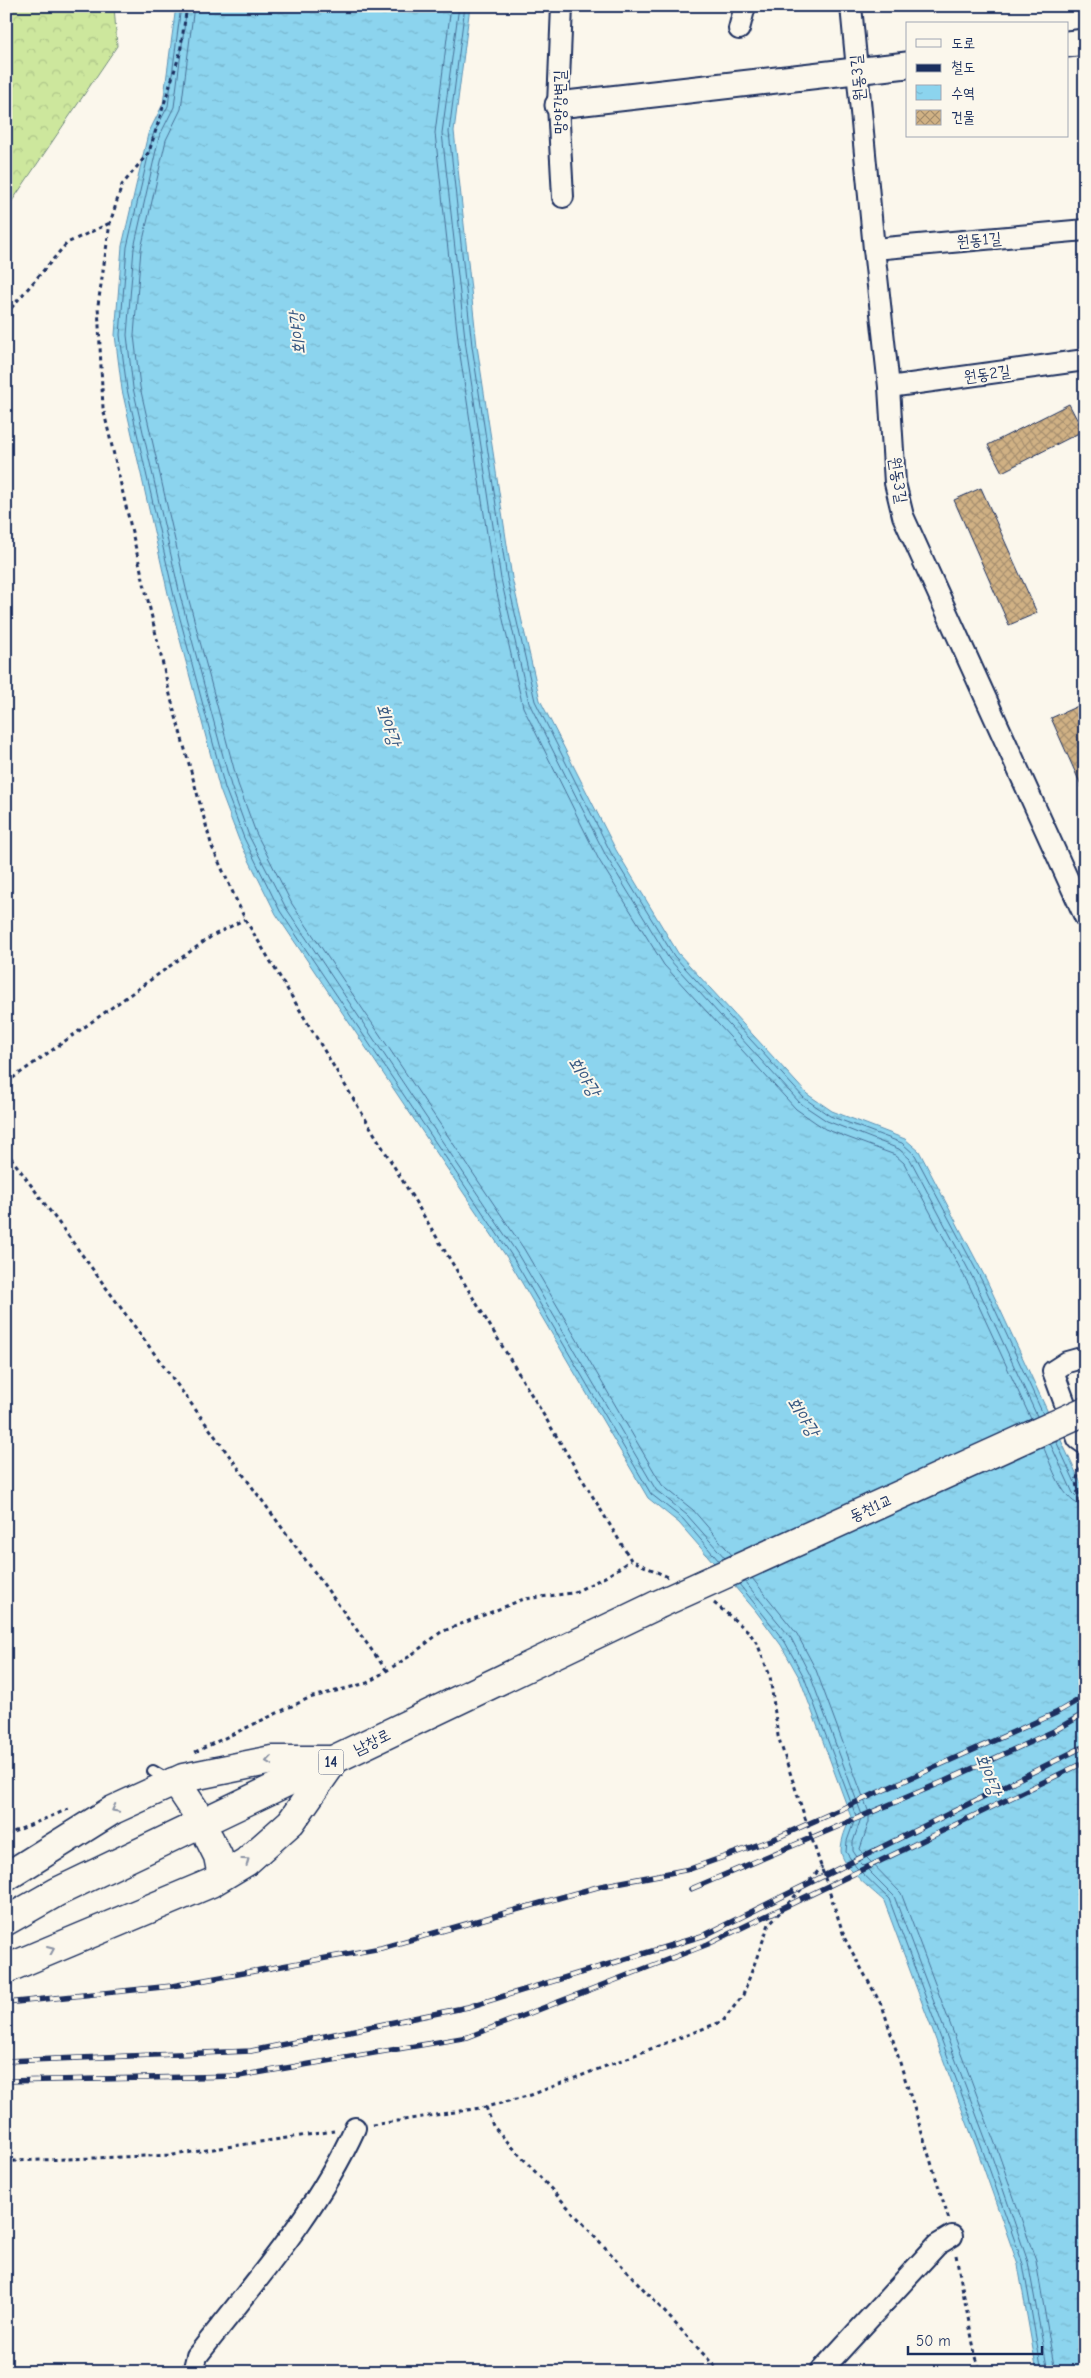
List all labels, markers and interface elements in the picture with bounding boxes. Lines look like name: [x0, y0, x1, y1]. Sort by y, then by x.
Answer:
legend: [906, 22, 1068, 138]
text: 도로: [951, 34, 975, 52]
street label: 원동3길: [847, 54, 869, 102]
text: 철도: [951, 58, 975, 76]
street label: 망양강변길: [551, 70, 569, 134]
text: 수역: [951, 84, 975, 102]
text: 건물: [951, 108, 975, 126]
street label: 원동1길: [956, 229, 1002, 251]
water label: 회야강: [285, 308, 311, 356]
street label: 원동2길: [962, 362, 1012, 386]
street label: 원동3길: [885, 456, 911, 505]
water label: 회야강: [371, 701, 406, 751]
water label: 회야강: [563, 1053, 606, 1103]
water label: 회야강: [782, 1393, 825, 1443]
street label: 동천1교: [847, 1491, 895, 1525]
street label: 남창로: [351, 1725, 393, 1759]
road number: 14: [318, 1750, 344, 1774]
water label: 회야강: [970, 1751, 1006, 1801]
one-way arrow: [264, 1755, 272, 1766]
one-way arrow: [111, 1803, 120, 1813]
one-way arrow: [240, 1858, 250, 1867]
one-way arrow: [46, 1946, 55, 1956]
scale bar: [908, 2323, 1042, 2355]
text: 50 m: [916, 2332, 951, 2350]

